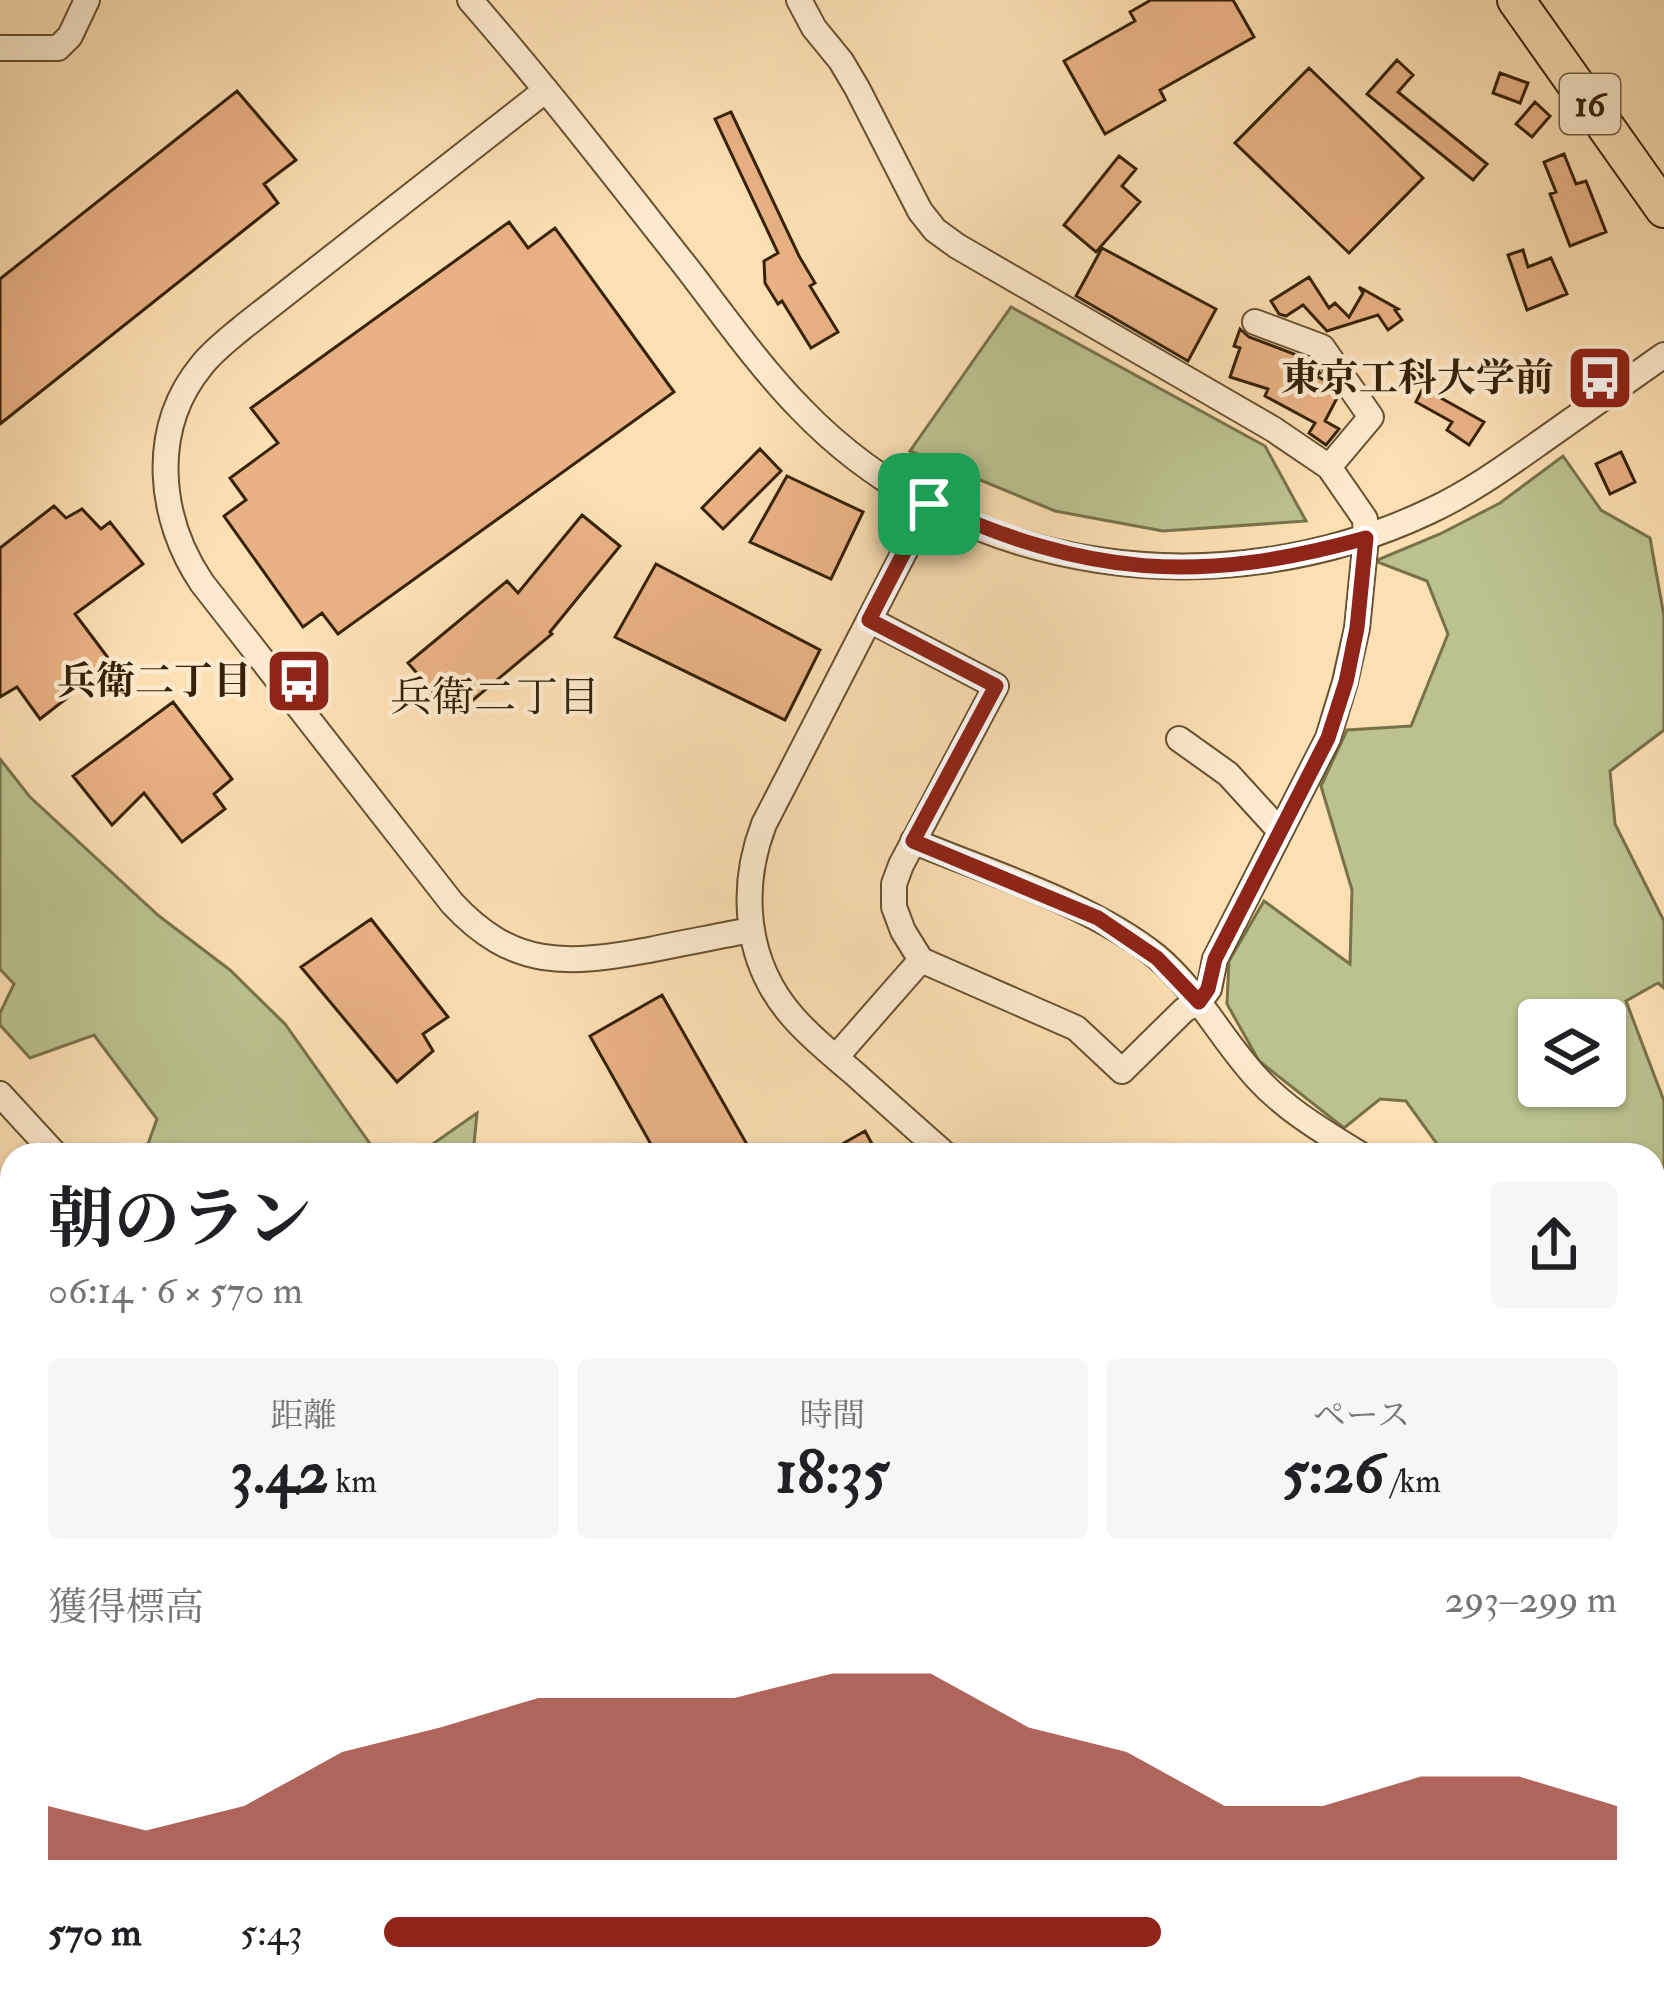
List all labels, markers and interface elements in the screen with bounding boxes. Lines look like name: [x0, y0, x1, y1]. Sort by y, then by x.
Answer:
road number: 16: [1560, 74, 1620, 134]
bus stop icon: 東京工科大学前: [1565, 343, 1635, 413]
place label: 東京工科大学前: [1281, 354, 1554, 403]
pin: [878, 453, 980, 555]
icon: arrive: [896, 471, 962, 537]
bus stop icon: 兵衛二丁目: [264, 646, 334, 716]
place label: 兵衛二丁目: [57, 657, 252, 706]
district label: 兵衛二丁目: [390, 672, 600, 724]
map controls: [1518, 999, 1626, 1107]
button: layers: [1518, 999, 1626, 1107]
text: 朝のラン: [48, 1179, 312, 1262]
button: share: [1491, 1182, 1617, 1308]
text: 06:14 · 6 × 570 m: [48, 1266, 303, 1315]
text: 距離: [271, 1395, 337, 1436]
text: 時間: [800, 1395, 866, 1436]
text: ペース: [1313, 1395, 1410, 1436]
text: 3.42: [230, 1436, 329, 1511]
text: 18:35: [776, 1436, 889, 1511]
text: 5:26: [1282, 1436, 1384, 1511]
text: km: [329, 1461, 377, 1502]
text: /km: [1384, 1461, 1441, 1502]
text: 293–299 m: [1444, 1575, 1617, 1624]
text: 獲得標高: [48, 1583, 204, 1632]
text: 570 m: [48, 1908, 141, 1957]
text: 5:43: [240, 1908, 303, 1957]

